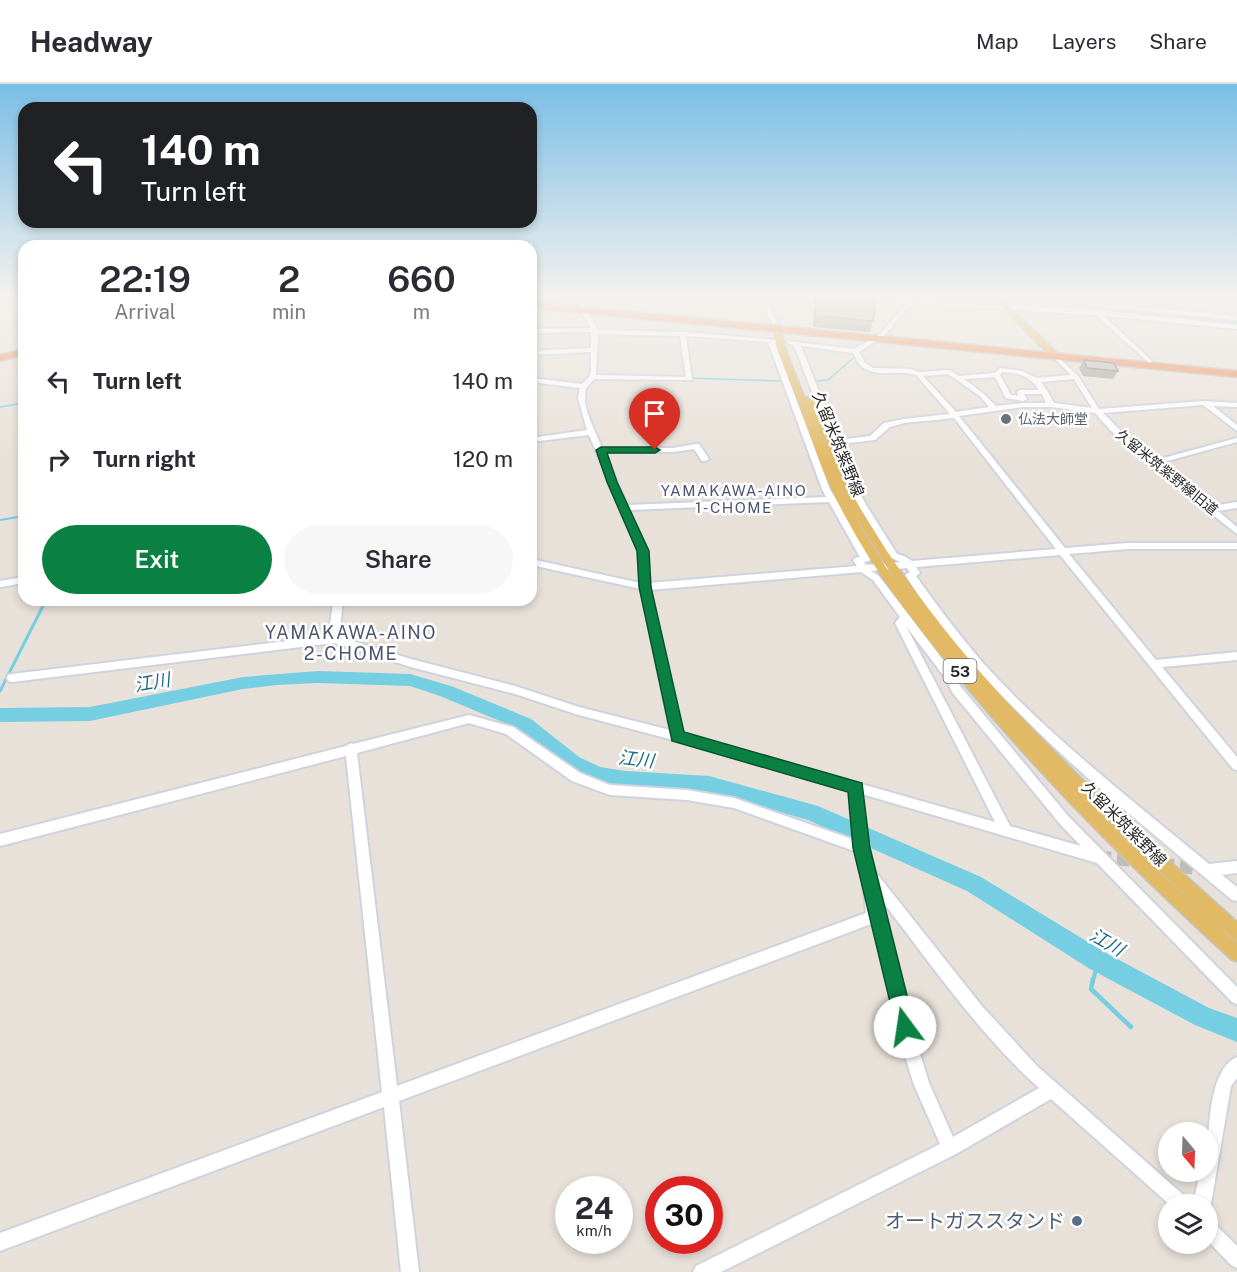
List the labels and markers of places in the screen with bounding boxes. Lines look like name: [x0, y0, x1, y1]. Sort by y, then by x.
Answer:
pin: [629, 388, 680, 450]
place label: 仏法大師堂: [1018, 411, 1088, 427]
marker: 仏法大師堂: [999, 412, 1013, 426]
place label: オートガススタンド: [885, 1209, 1065, 1233]
marker: オートガススタンド: [1070, 1214, 1084, 1228]

